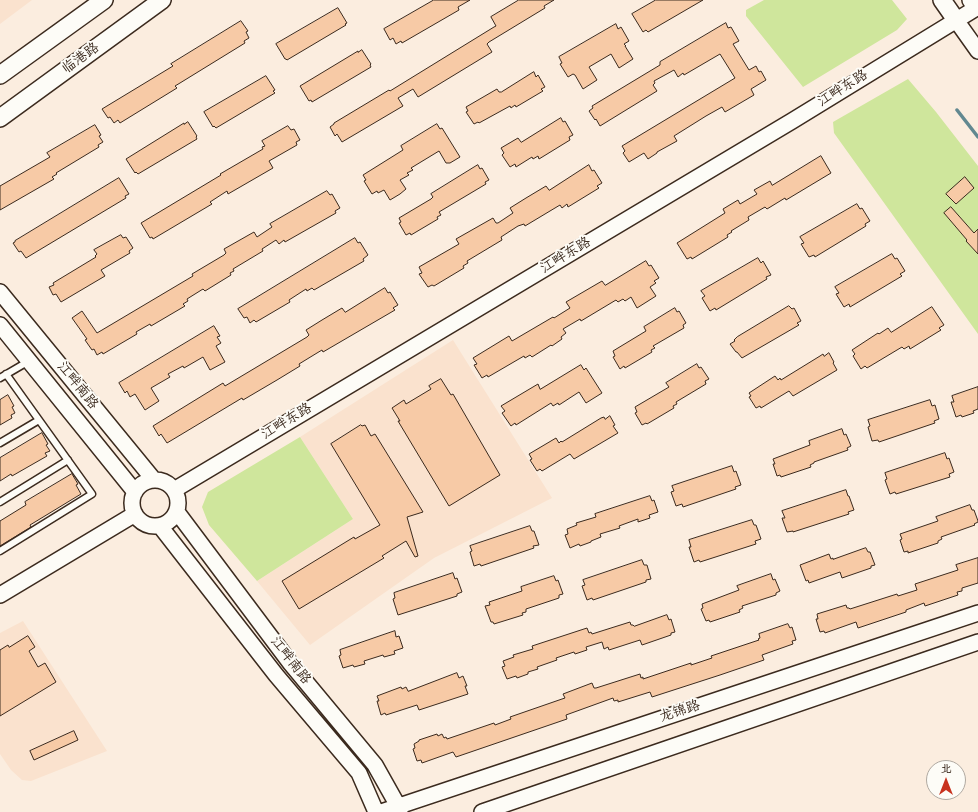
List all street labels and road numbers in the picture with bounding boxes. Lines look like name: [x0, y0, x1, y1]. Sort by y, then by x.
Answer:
street label: 临港路: [59, 40, 103, 78]
street label: 江畔东路: [815, 67, 871, 111]
street label: 江畔东路: [538, 234, 594, 278]
street label: 江畔南路: [53, 359, 101, 413]
street label: 江畔东路: [259, 400, 315, 444]
street label: 江畔南路: [266, 634, 314, 688]
street label: 龙锦路: [657, 698, 703, 726]

